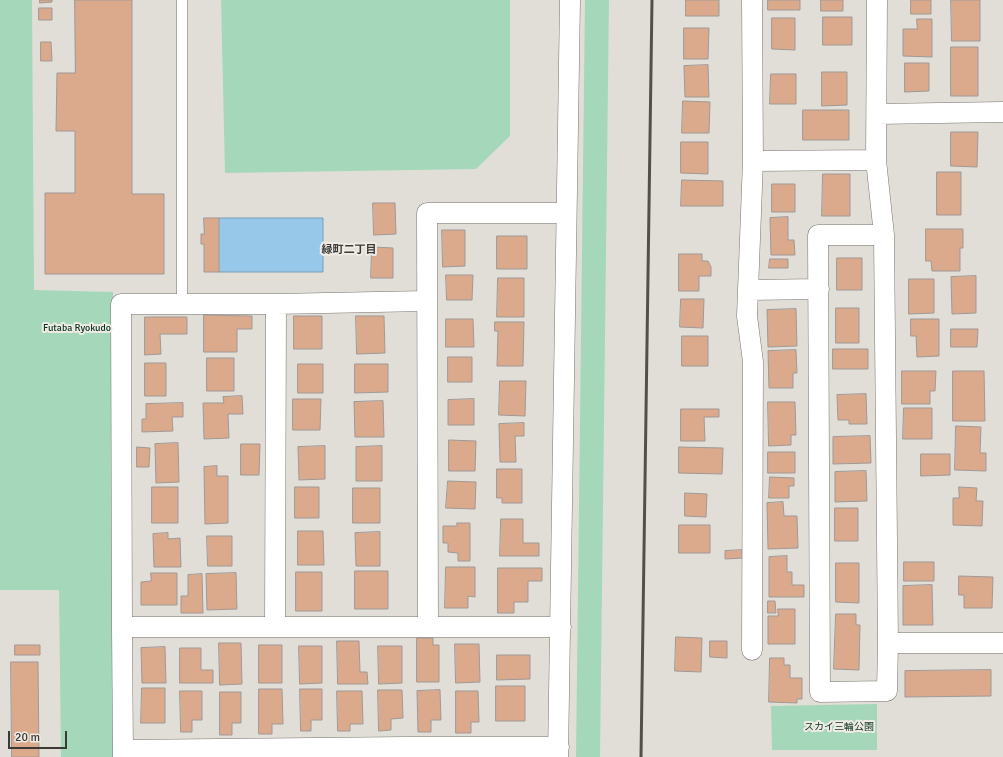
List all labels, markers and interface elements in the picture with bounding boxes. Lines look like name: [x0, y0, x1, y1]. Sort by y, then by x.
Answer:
district label: 緑町二丁目: [322, 243, 376, 257]
park label: Futaba Ryokudo: [43, 322, 111, 334]
park label: スカイ三輪公園: [804, 721, 874, 733]
scale bar: [10, 723, 69, 749]
text: 20 m: [15, 730, 40, 745]

